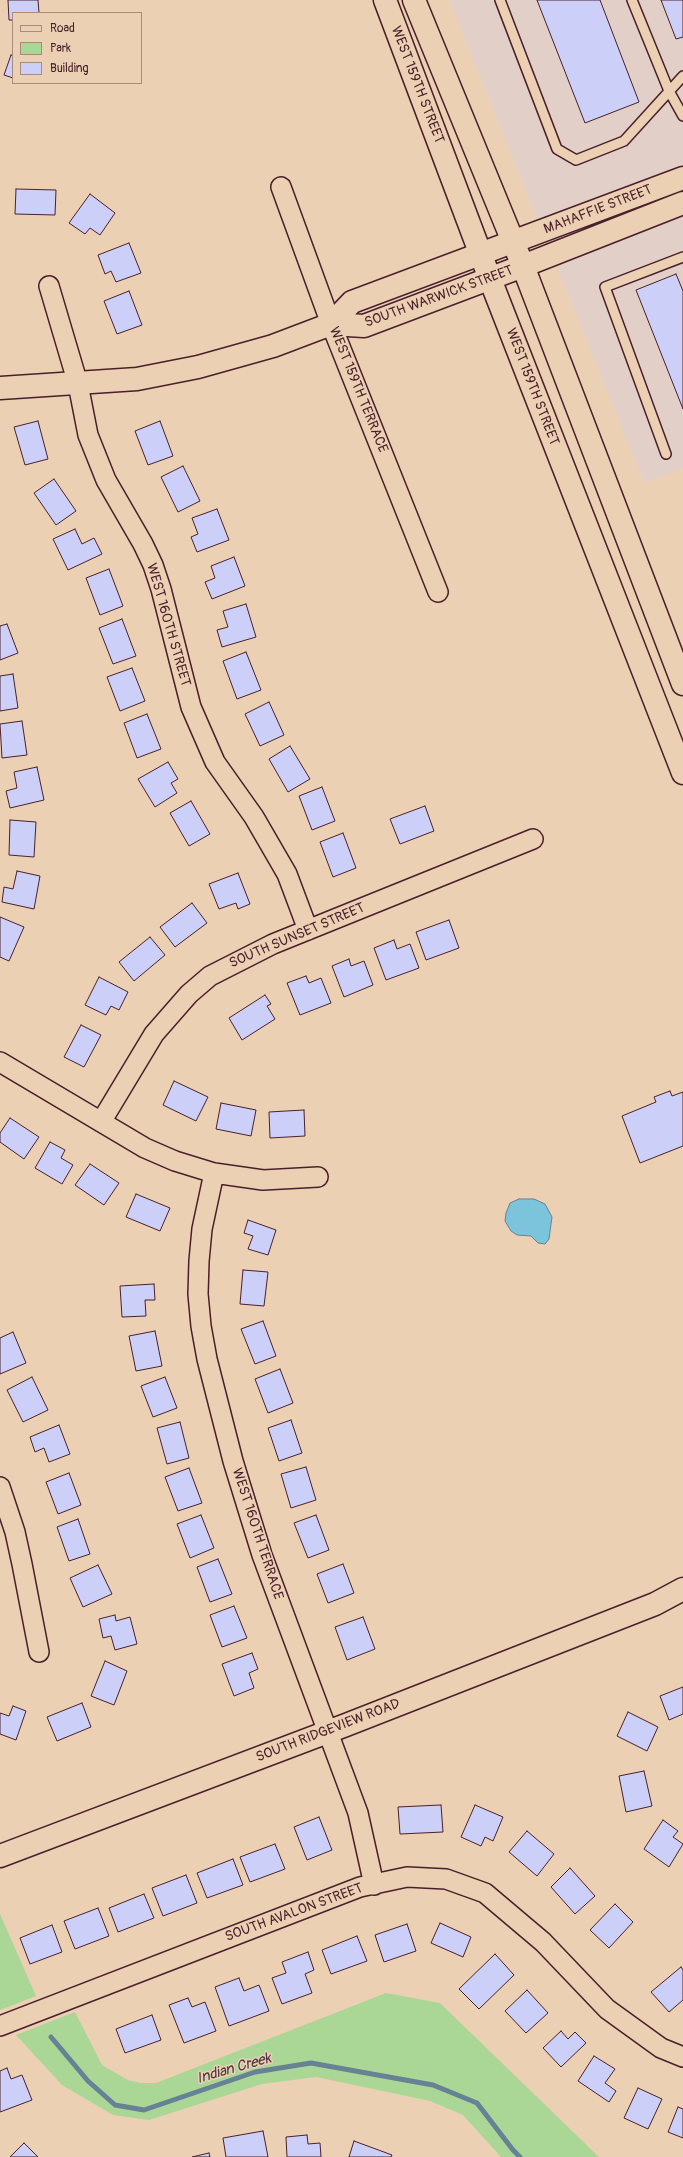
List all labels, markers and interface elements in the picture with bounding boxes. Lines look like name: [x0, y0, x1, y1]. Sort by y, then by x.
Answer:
legend: [12, 12, 142, 84]
text: Road: [50, 21, 75, 36]
street label: WEST 159TH STREET: [387, 24, 447, 146]
text: Park: [50, 41, 71, 56]
text: Building: [50, 61, 89, 76]
street label: MAHAFFIE STREET: [541, 182, 655, 238]
street label: SOUTH WARWICK STREET: [363, 262, 515, 332]
street label: WEST 159TH TERRACE: [325, 325, 391, 455]
street label: WEST 159TH STREET: [502, 326, 562, 448]
street label: WEST 160TH STREET: [142, 561, 194, 689]
street label: SOUTH SUNSET STREET: [227, 900, 367, 972]
street label: WEST 160TH TERRACE: [228, 1466, 286, 1602]
street label: SOUTH RIDGEVIEW ROAD: [254, 1696, 402, 1766]
street label: SOUTH AVALON STREET: [223, 1880, 365, 1946]
water label: Indian Creek: [195, 2050, 273, 2088]

